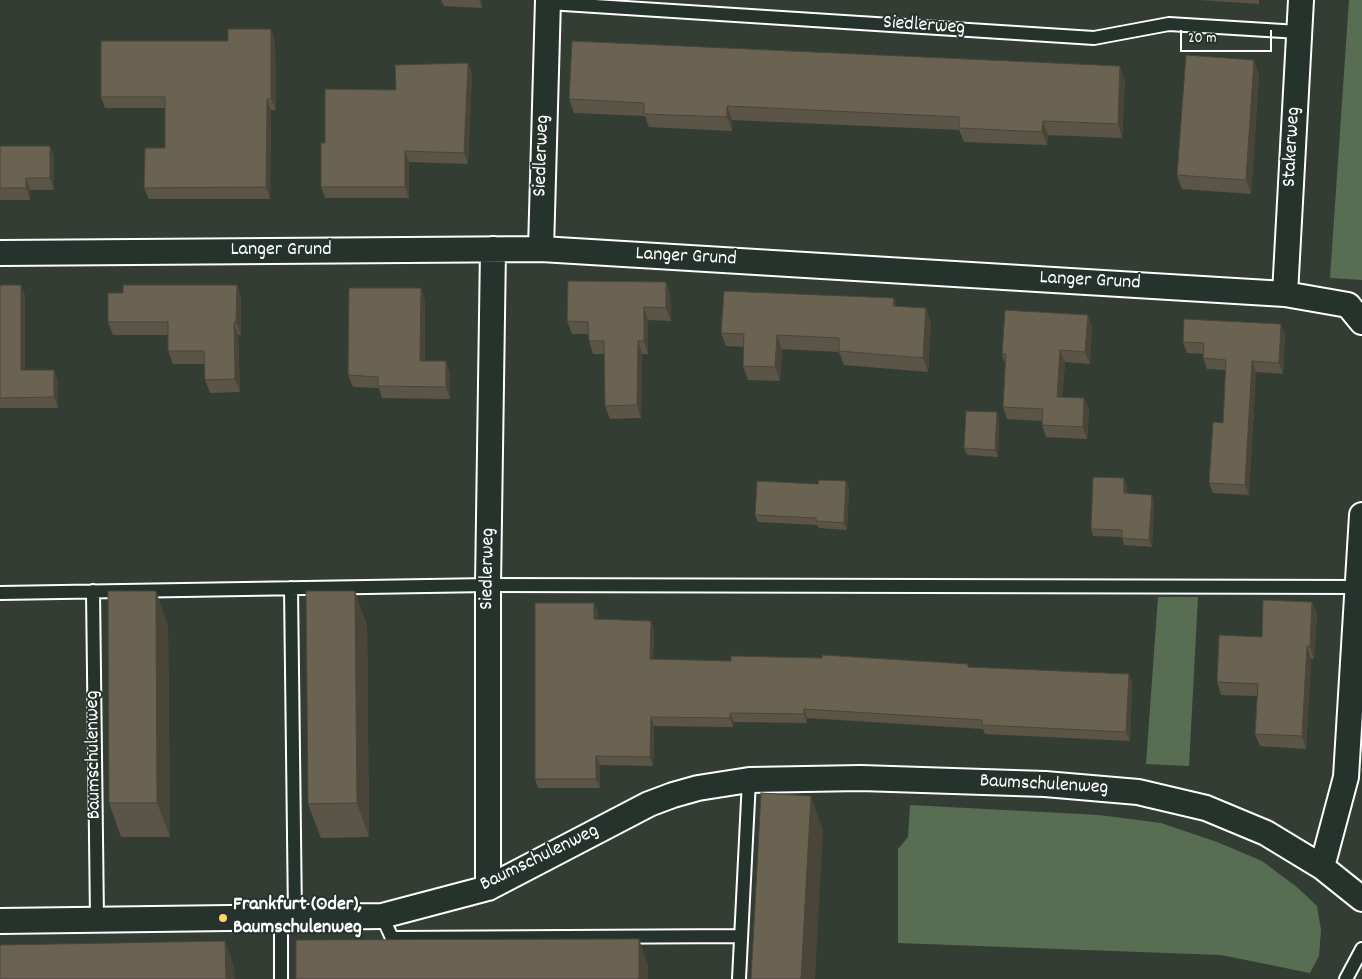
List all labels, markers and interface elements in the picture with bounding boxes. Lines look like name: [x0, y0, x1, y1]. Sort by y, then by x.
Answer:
street label: Siedlerweg: [882, 12, 966, 42]
scale bar: [1182, 20, 1274, 52]
text: 20 m: [1188, 28, 1216, 50]
street label: Stakerweg: [1279, 106, 1307, 188]
street label: Siedlerweg: [530, 115, 556, 197]
street label: Langer Grund: [230, 239, 332, 263]
street label: Langer Grund: [635, 243, 737, 273]
street label: Langer Grund: [1039, 267, 1141, 297]
street label: Siedlerweg: [476, 528, 502, 610]
street label: Baumschulenweg: [82, 690, 108, 820]
street label: Baumschulenweg: [979, 771, 1109, 801]
street label: Baumschulenweg: [477, 820, 603, 898]
place label: Frankfurt (Oder), Baumschulenweg: [233, 894, 362, 941]
marker: Frankfurt (Oder), Baumschulenweg: [217, 912, 229, 924]

